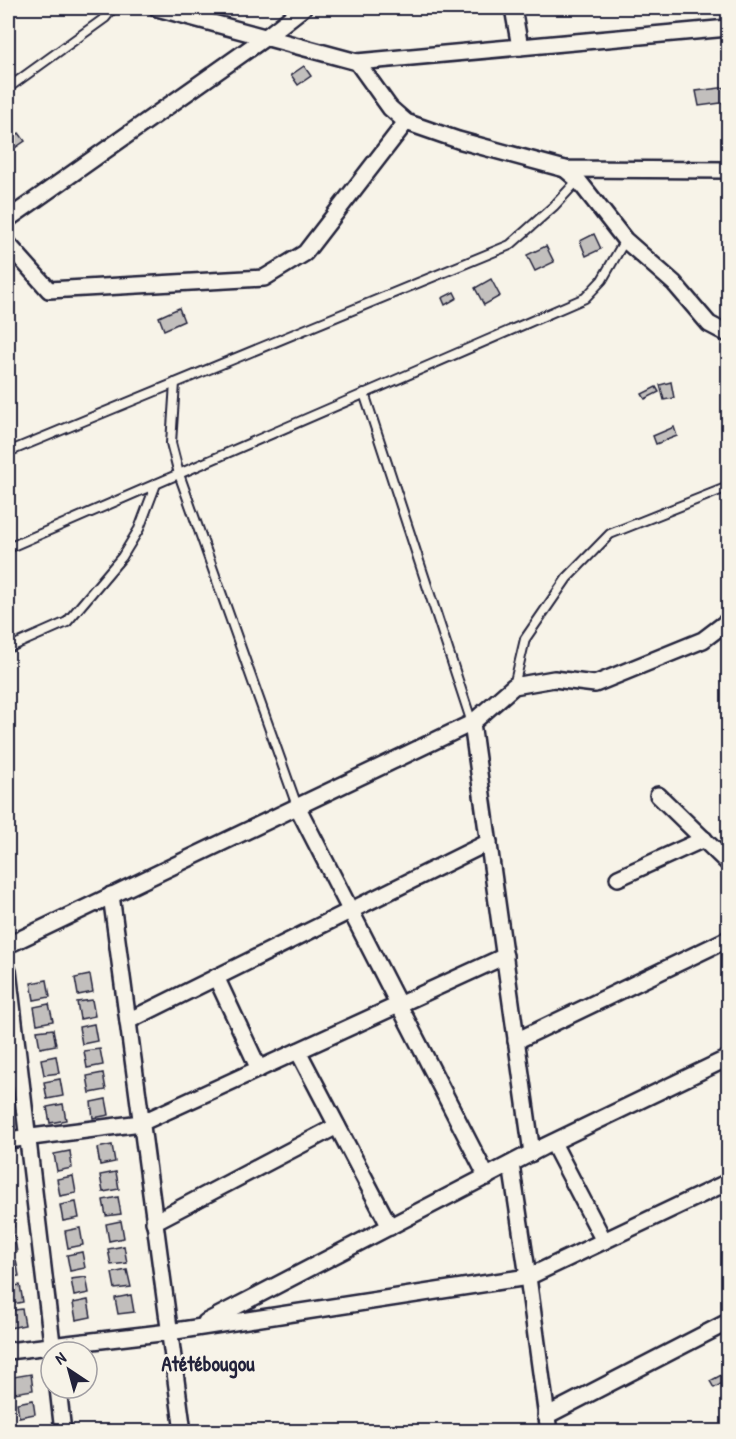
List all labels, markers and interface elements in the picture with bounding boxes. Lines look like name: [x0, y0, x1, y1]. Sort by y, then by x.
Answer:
north arrow: [39, 1340, 99, 1400]
text: N: [50, 1346, 70, 1369]
district label: Atétébougou: [161, 1349, 255, 1379]

